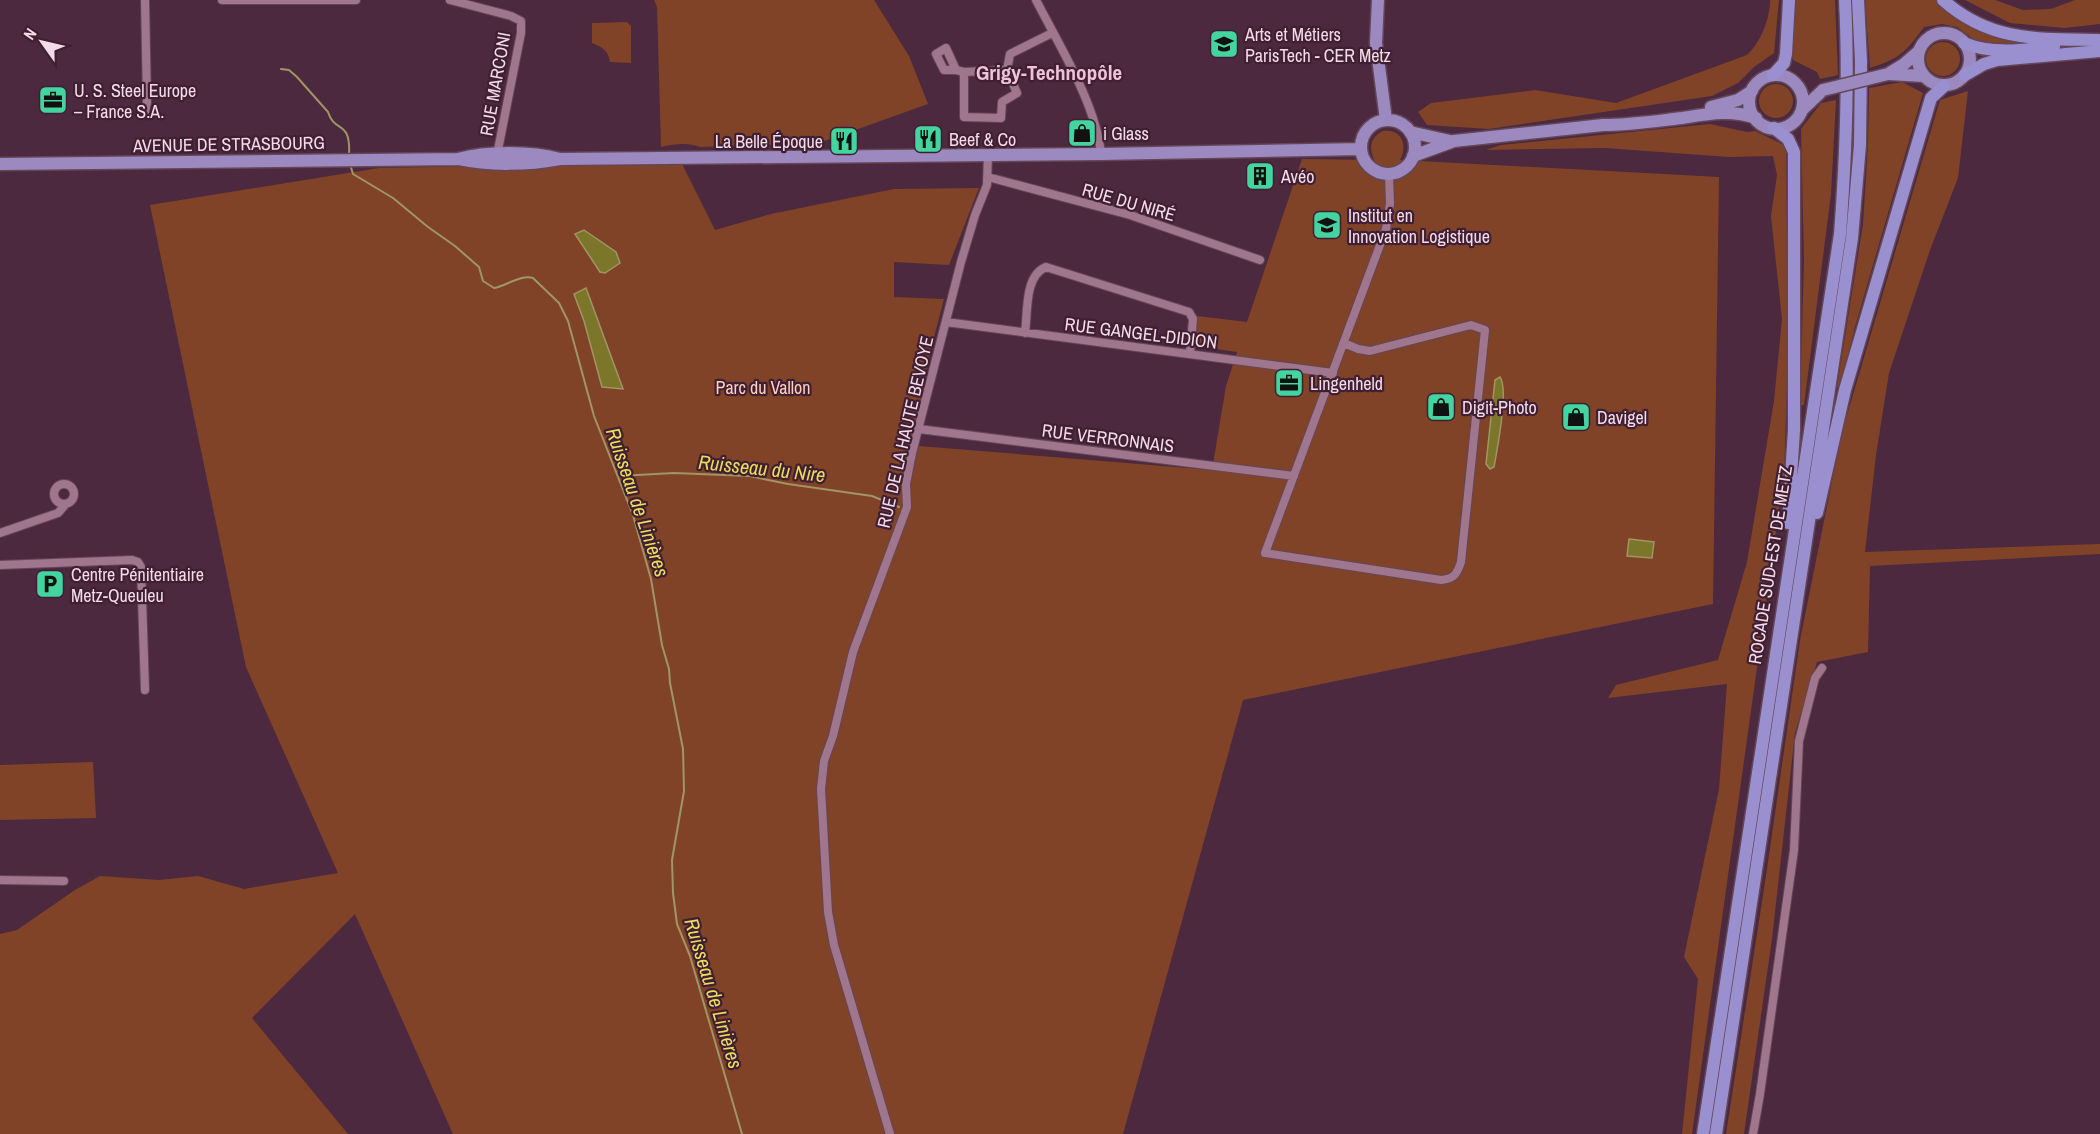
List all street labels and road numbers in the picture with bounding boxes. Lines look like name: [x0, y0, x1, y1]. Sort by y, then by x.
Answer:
street label: RUE MARCONI: [474, 30, 516, 138]
street label: AVENUE DE STRASBOURG: [132, 130, 325, 158]
street label: RUE DU NIRÉ: [1079, 177, 1179, 227]
street label: RUE GANGEL-DIDION: [1063, 311, 1219, 355]
street label: RUE DE LA HAUTE BEVOYE: [871, 334, 939, 530]
street label: RUE VERRONNAIS: [1041, 417, 1176, 459]
street label: ROCADE SUD-EST DE METZ: [1742, 464, 1798, 666]

